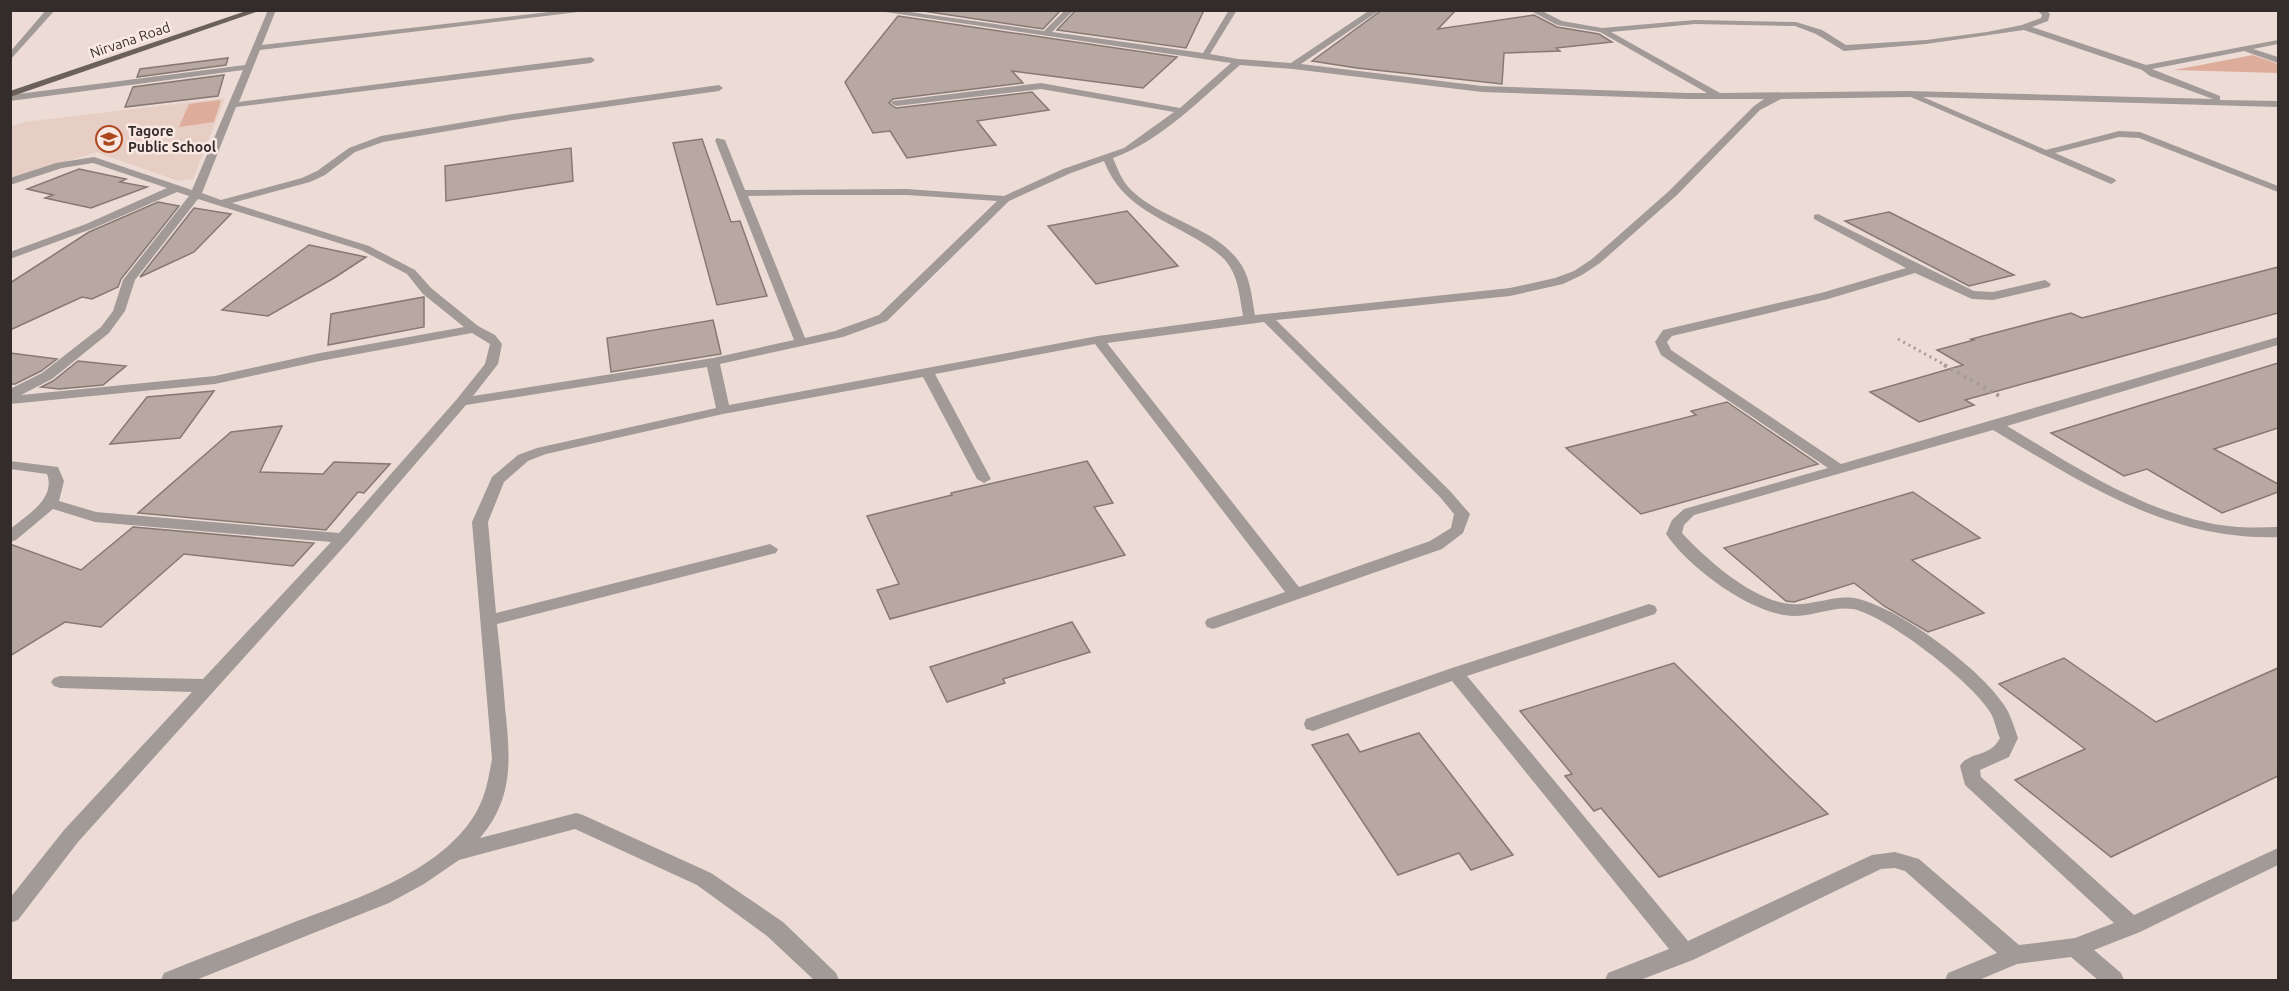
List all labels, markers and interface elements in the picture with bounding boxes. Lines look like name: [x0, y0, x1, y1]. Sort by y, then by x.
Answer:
street label: Nirvana Road: [88, 19, 172, 61]
place label: Tagore Public School: [128, 123, 216, 155]
school or university icon: Tagore Public School: [94, 124, 124, 154]

